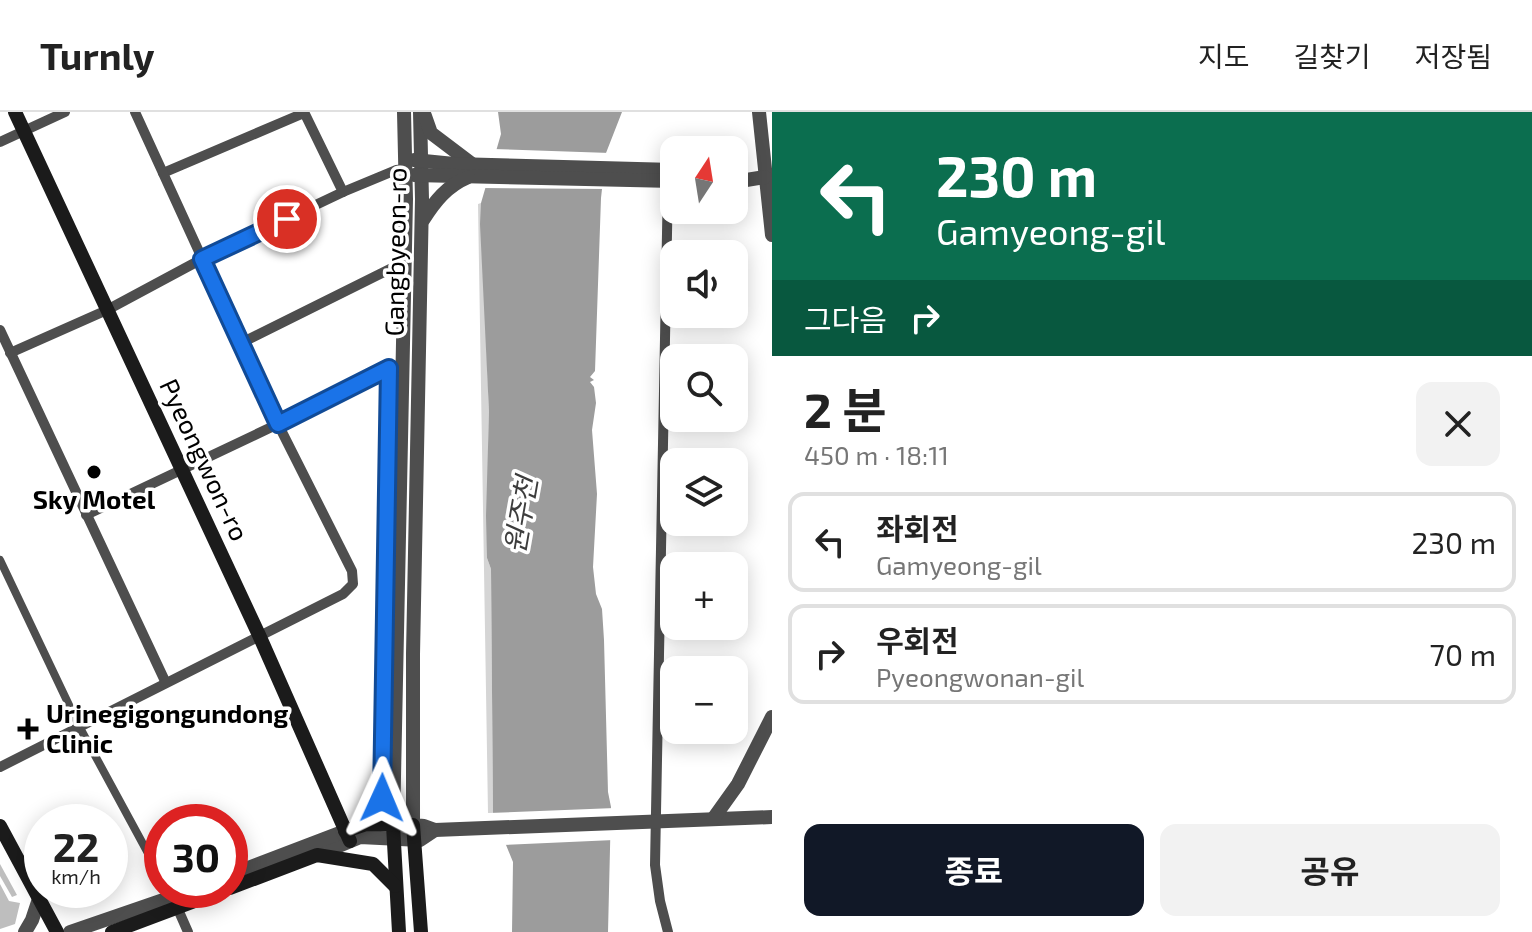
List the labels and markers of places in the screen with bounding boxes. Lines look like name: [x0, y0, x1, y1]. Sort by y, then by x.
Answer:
pin: [253, 185, 321, 253]
marker: Sky Motel: [85, 463, 103, 481]
place label: Sky Motel: [33, 483, 156, 515]
place label: Urinegigongundong Clinic: [46, 697, 288, 758]
marker: Urinegigongundong Clinic: [17, 718, 39, 740]

